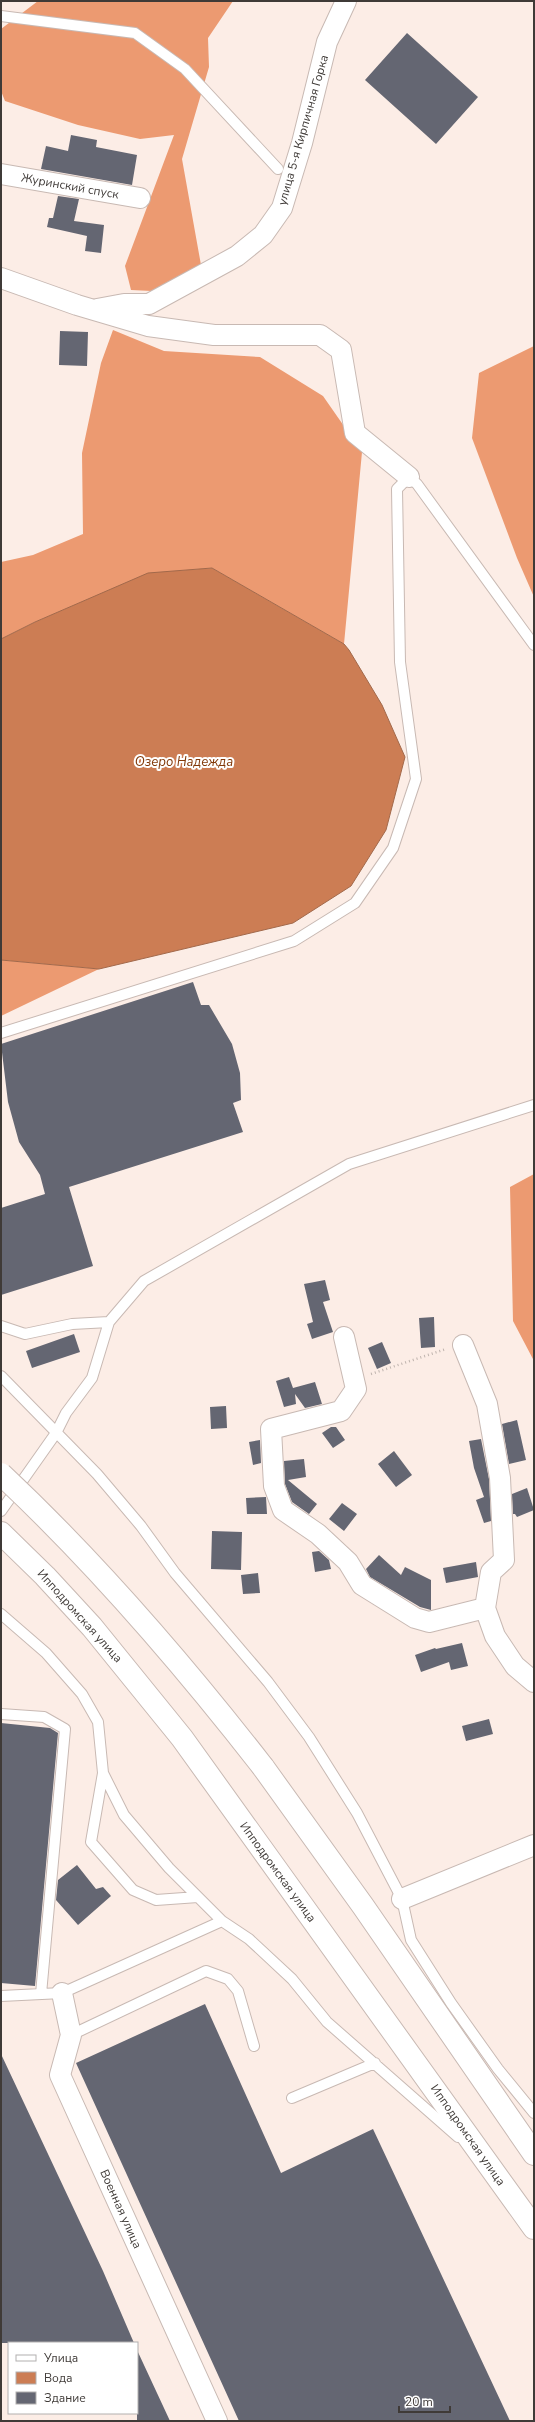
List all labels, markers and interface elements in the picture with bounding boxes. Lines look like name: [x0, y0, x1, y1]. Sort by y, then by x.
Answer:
street label: улица 5-я Кирпичная Горка: [274, 53, 332, 207]
street label: Журинский спуск: [20, 170, 121, 203]
water label: Озеро Надежда: [135, 753, 233, 771]
street label: Ипподромская улица: [34, 1566, 126, 1666]
street label: Ипподромская улица: [236, 1819, 320, 1925]
street label: Ипподромская улица: [427, 2081, 509, 2189]
street label: Военная улица: [96, 2167, 146, 2251]
legend: [8, 2342, 138, 2414]
text: Улица: [43, 2350, 78, 2366]
text: Вода: [44, 2370, 72, 2386]
scale bar: [399, 2388, 450, 2414]
text: Здание: [44, 2390, 86, 2406]
text: 20 m: [405, 2394, 433, 2410]

